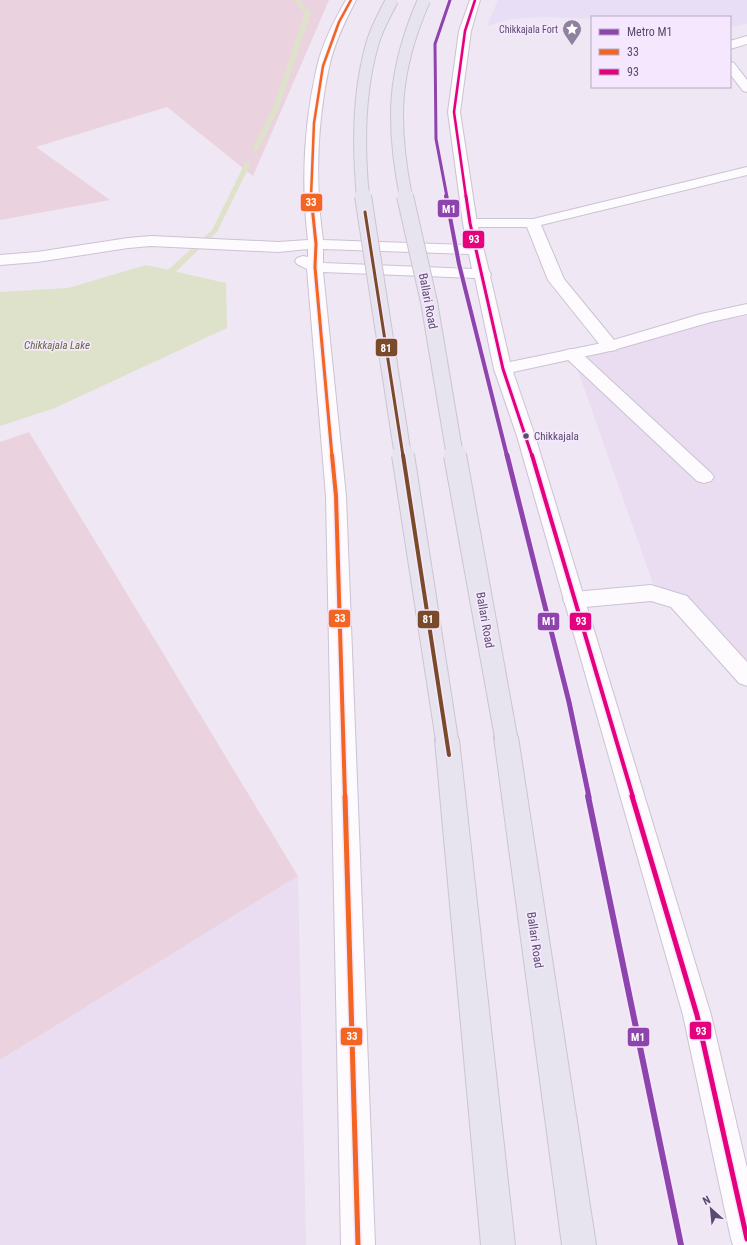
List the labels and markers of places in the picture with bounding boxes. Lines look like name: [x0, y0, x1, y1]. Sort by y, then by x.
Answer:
place icon: Chikkajala Fort: [561, 18, 583, 46]
place label: Chikkajala Fort: [499, 24, 558, 35]
place label: Chikkajala: [534, 430, 579, 443]
marker: Chikkajala: [521, 431, 531, 441]

